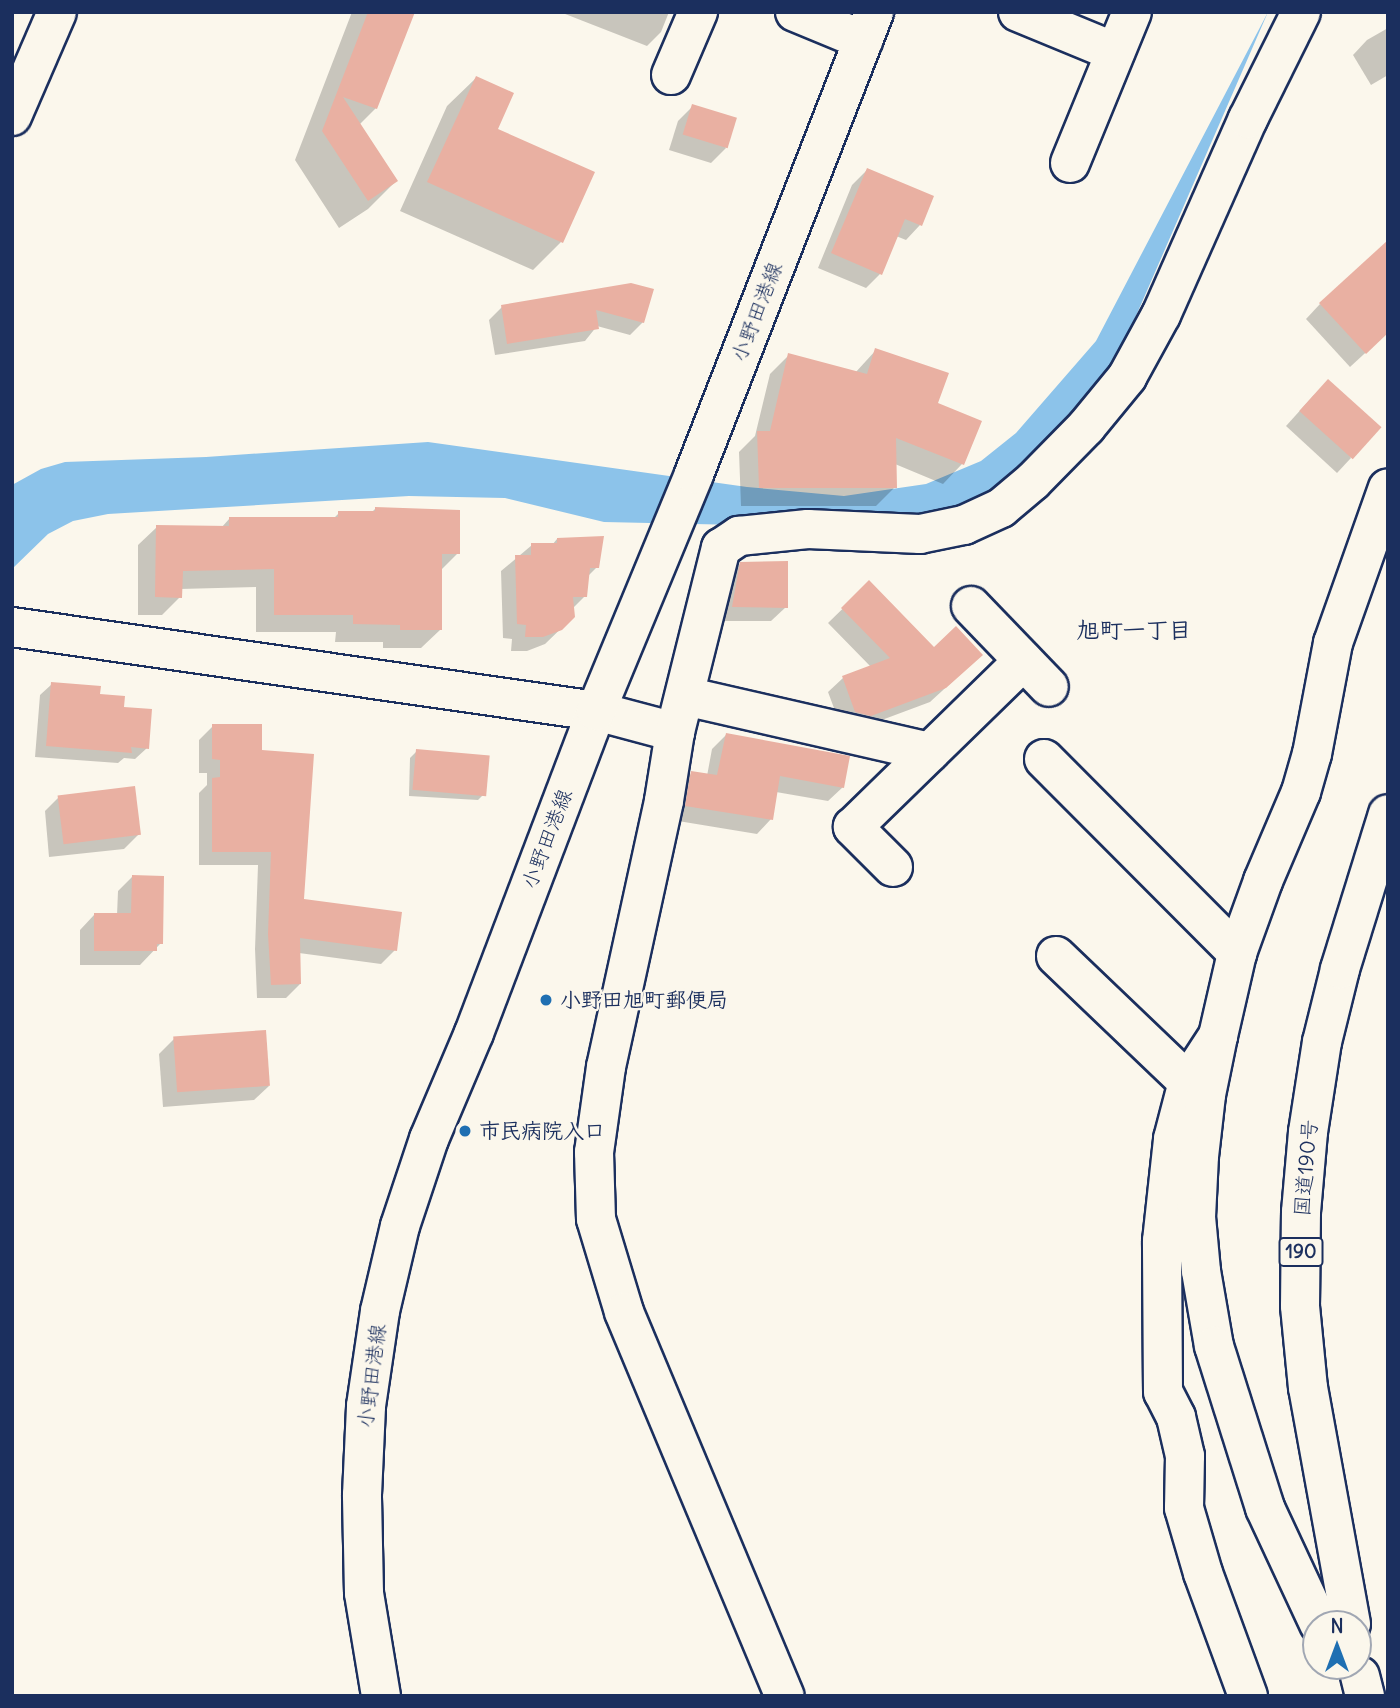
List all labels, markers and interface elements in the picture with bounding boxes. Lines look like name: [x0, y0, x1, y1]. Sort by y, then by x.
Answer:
street label: 小野田港線: [726, 258, 788, 366]
district label: 旭町一丁目: [1077, 616, 1191, 644]
street label: 小野田港線: [516, 785, 578, 893]
place label: 小野田旭町郵便局: [560, 987, 728, 1013]
marker: 小野田旭町郵便局: [538, 992, 554, 1008]
place label: 市民病院入口: [479, 1118, 605, 1144]
street label: 国道190号: [1289, 1118, 1323, 1218]
marker: 市民病院入口: [457, 1123, 473, 1139]
road number: 190: [1278, 1236, 1324, 1268]
street label: 小野田港線: [353, 1322, 391, 1430]
north arrow: [1302, 1610, 1372, 1680]
text: N: [1330, 1614, 1344, 1638]

